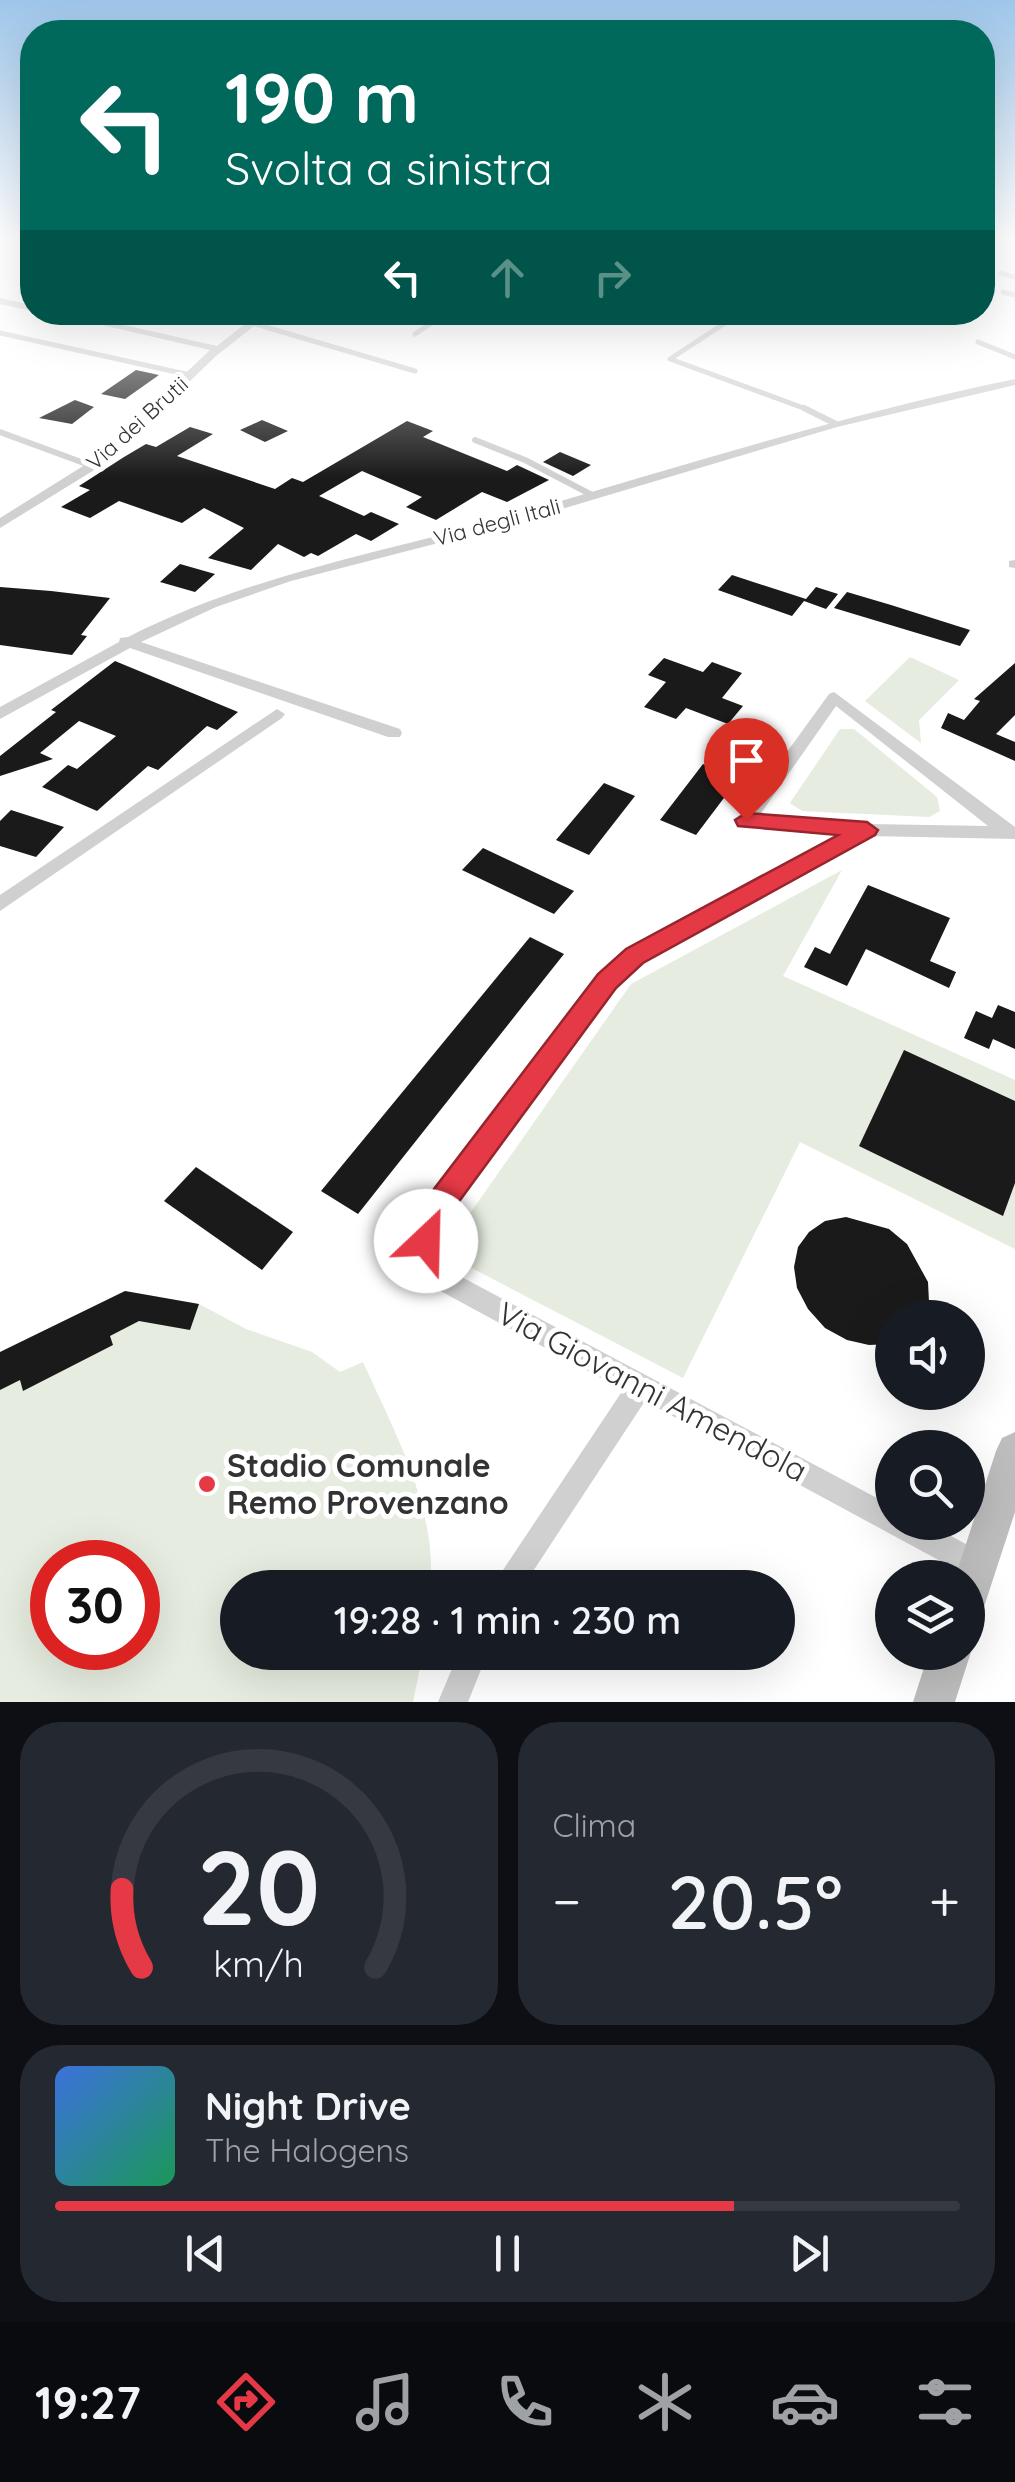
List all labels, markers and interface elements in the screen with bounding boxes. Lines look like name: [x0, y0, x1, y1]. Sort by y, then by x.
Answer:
text: 190 m: [225, 53, 419, 141]
icon: left: [60, 60, 190, 190]
text: Svolta a sinistra: [225, 140, 552, 196]
icon: left: [375, 250, 430, 305]
icon: ahead: [480, 250, 535, 305]
icon: right: [585, 250, 640, 305]
street label: Via dei Brutii: [80, 370, 194, 476]
street label: Via degli Itali: [431, 492, 563, 552]
pin: [704, 718, 789, 821]
icon: arrive: [719, 733, 774, 788]
position arrow: [374, 1189, 478, 1293]
street label: Via Giovanni Amendola: [491, 1292, 814, 1490]
map controls: [875, 1300, 985, 1670]
button: sound: [875, 1300, 985, 1410]
button: search: [875, 1430, 985, 1540]
place label: Stadio Comunale Remo Provenzano: [227, 1445, 509, 1522]
marker: Stadio Comunale Remo Provenzano: [196, 1473, 218, 1495]
speed limit sign: 30: [30, 1540, 160, 1670]
button: layers: [875, 1560, 985, 1670]
text: 19:28 · 1 min · 230 m: [334, 1596, 681, 1644]
text: Clima: [553, 1805, 636, 1845]
text: 20: [197, 1821, 320, 1951]
text: 20.5°: [667, 1854, 843, 1948]
text: −: [553, 1866, 581, 1935]
text: +: [929, 1866, 960, 1935]
text: km/h: [213, 1941, 304, 1986]
text: Night Drive: [205, 2082, 411, 2130]
text: The Halogens: [205, 2130, 409, 2170]
icon: previous: [178, 2226, 233, 2281]
icon: pause: [480, 2226, 535, 2281]
icon: next: [782, 2226, 837, 2281]
icon: directions: [211, 2367, 281, 2437]
icon: music: [350, 2367, 420, 2437]
icon: phone: [490, 2367, 560, 2437]
icon: climate: [630, 2367, 700, 2437]
icon: car: [770, 2367, 840, 2437]
icon: filters: [910, 2367, 980, 2437]
text: 19:27: [35, 2374, 141, 2430]

